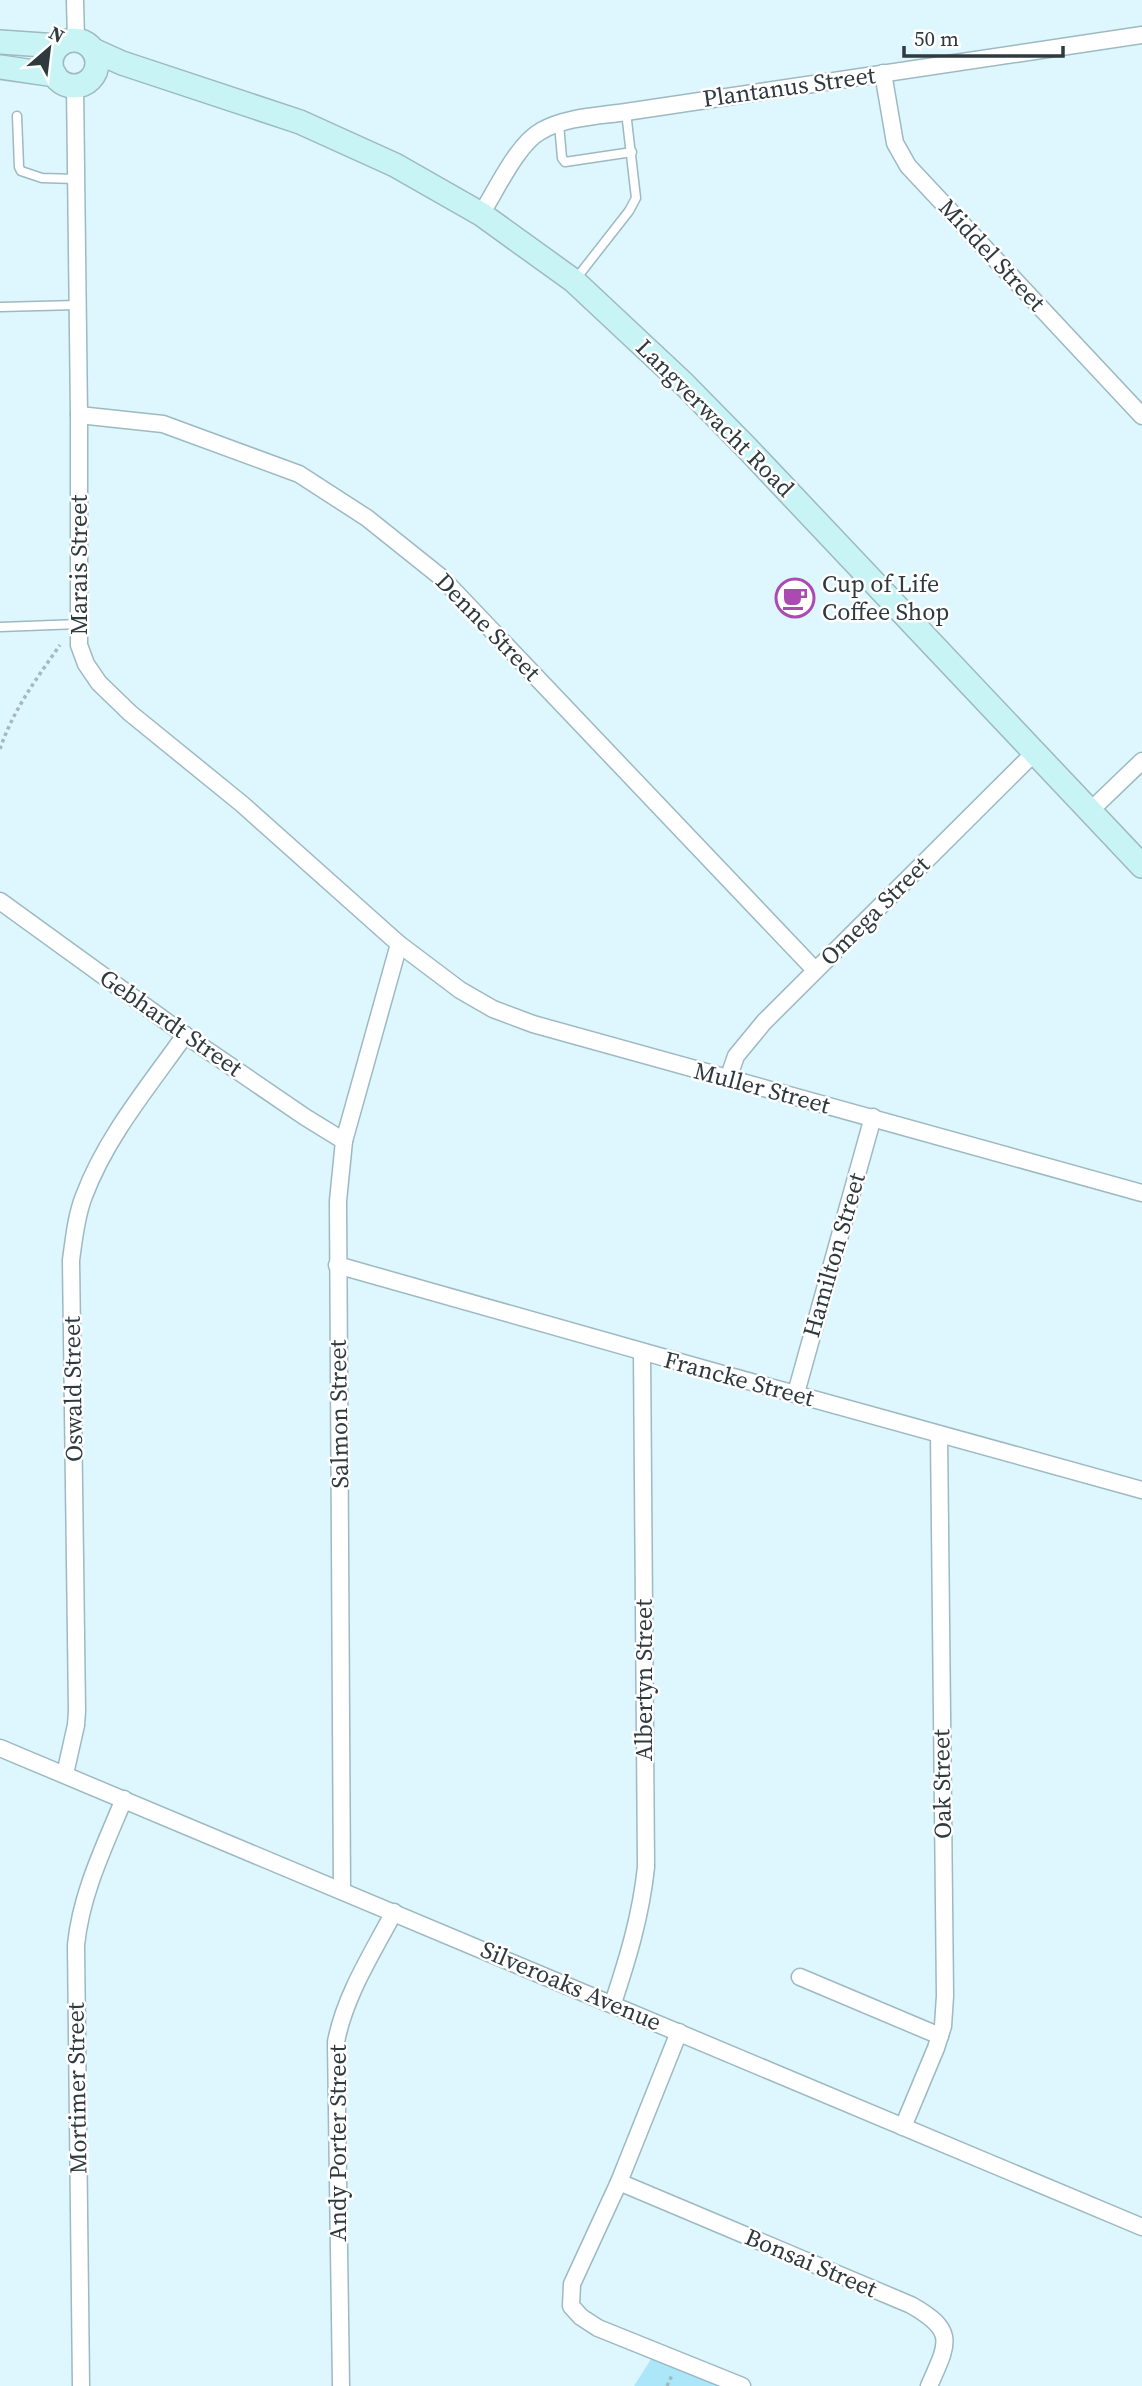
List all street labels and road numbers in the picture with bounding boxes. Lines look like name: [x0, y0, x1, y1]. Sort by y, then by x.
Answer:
street label: Plantanus Street: [701, 58, 878, 115]
street label: Middel Street: [932, 191, 1053, 318]
street label: Langverwacht Road: [629, 331, 802, 504]
street label: Marais Street: [62, 495, 95, 635]
street label: Denne Street: [428, 565, 548, 688]
street label: Omega Street: [813, 848, 937, 973]
street label: Gebhardt Street: [93, 961, 249, 1084]
street label: Muller Street: [691, 1054, 834, 1122]
street label: Hamilton Street: [794, 1169, 873, 1341]
street label: Oswald Street: [55, 1316, 90, 1462]
street label: Salmon Street: [321, 1339, 356, 1489]
street label: Francke Street: [661, 1343, 818, 1414]
street label: Albertyn Street: [627, 1599, 660, 1761]
street label: Oak Street: [924, 1729, 959, 1839]
street label: Silveroaks Avenue: [476, 1933, 667, 2038]
street label: Mortimer Street: [59, 2002, 94, 2174]
street label: Andy Porter Street: [321, 2044, 354, 2242]
street label: Bonsai Street: [740, 2220, 882, 2305]

